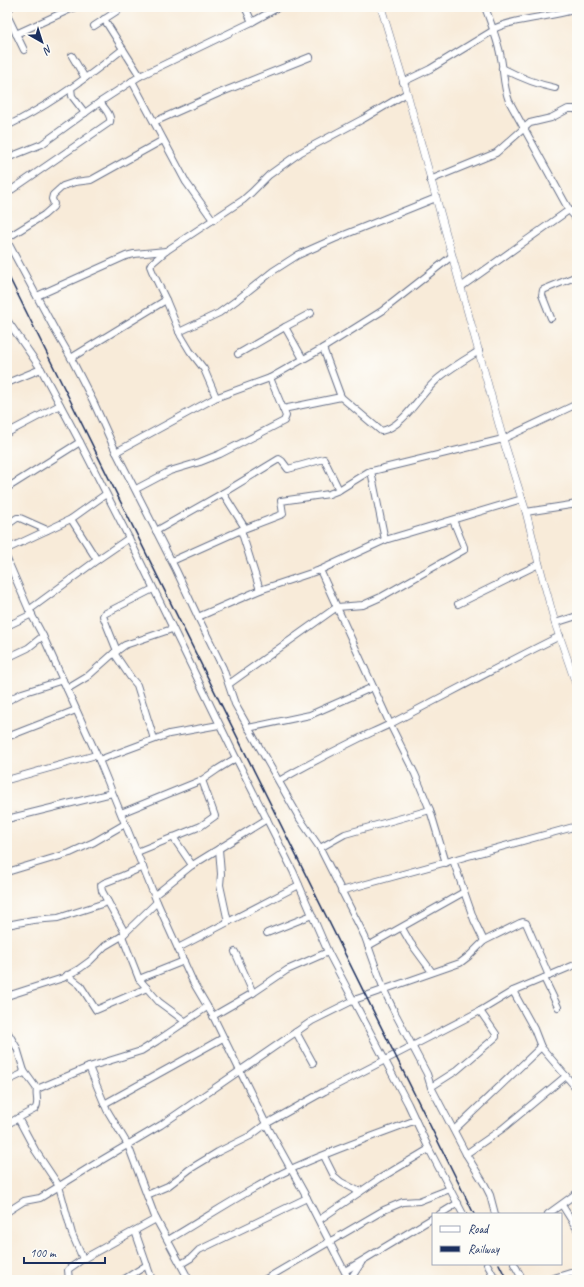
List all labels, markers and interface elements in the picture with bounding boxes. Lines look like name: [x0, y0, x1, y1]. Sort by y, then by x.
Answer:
north arrow: [22, 22, 62, 62]
text: N: [40, 42, 55, 59]
legend: [432, 1213, 562, 1265]
text: Road: [468, 1221, 490, 1237]
scale bar: [24, 1239, 105, 1265]
text: Railway: [468, 1241, 500, 1257]
text: 100 m: [30, 1245, 57, 1261]

